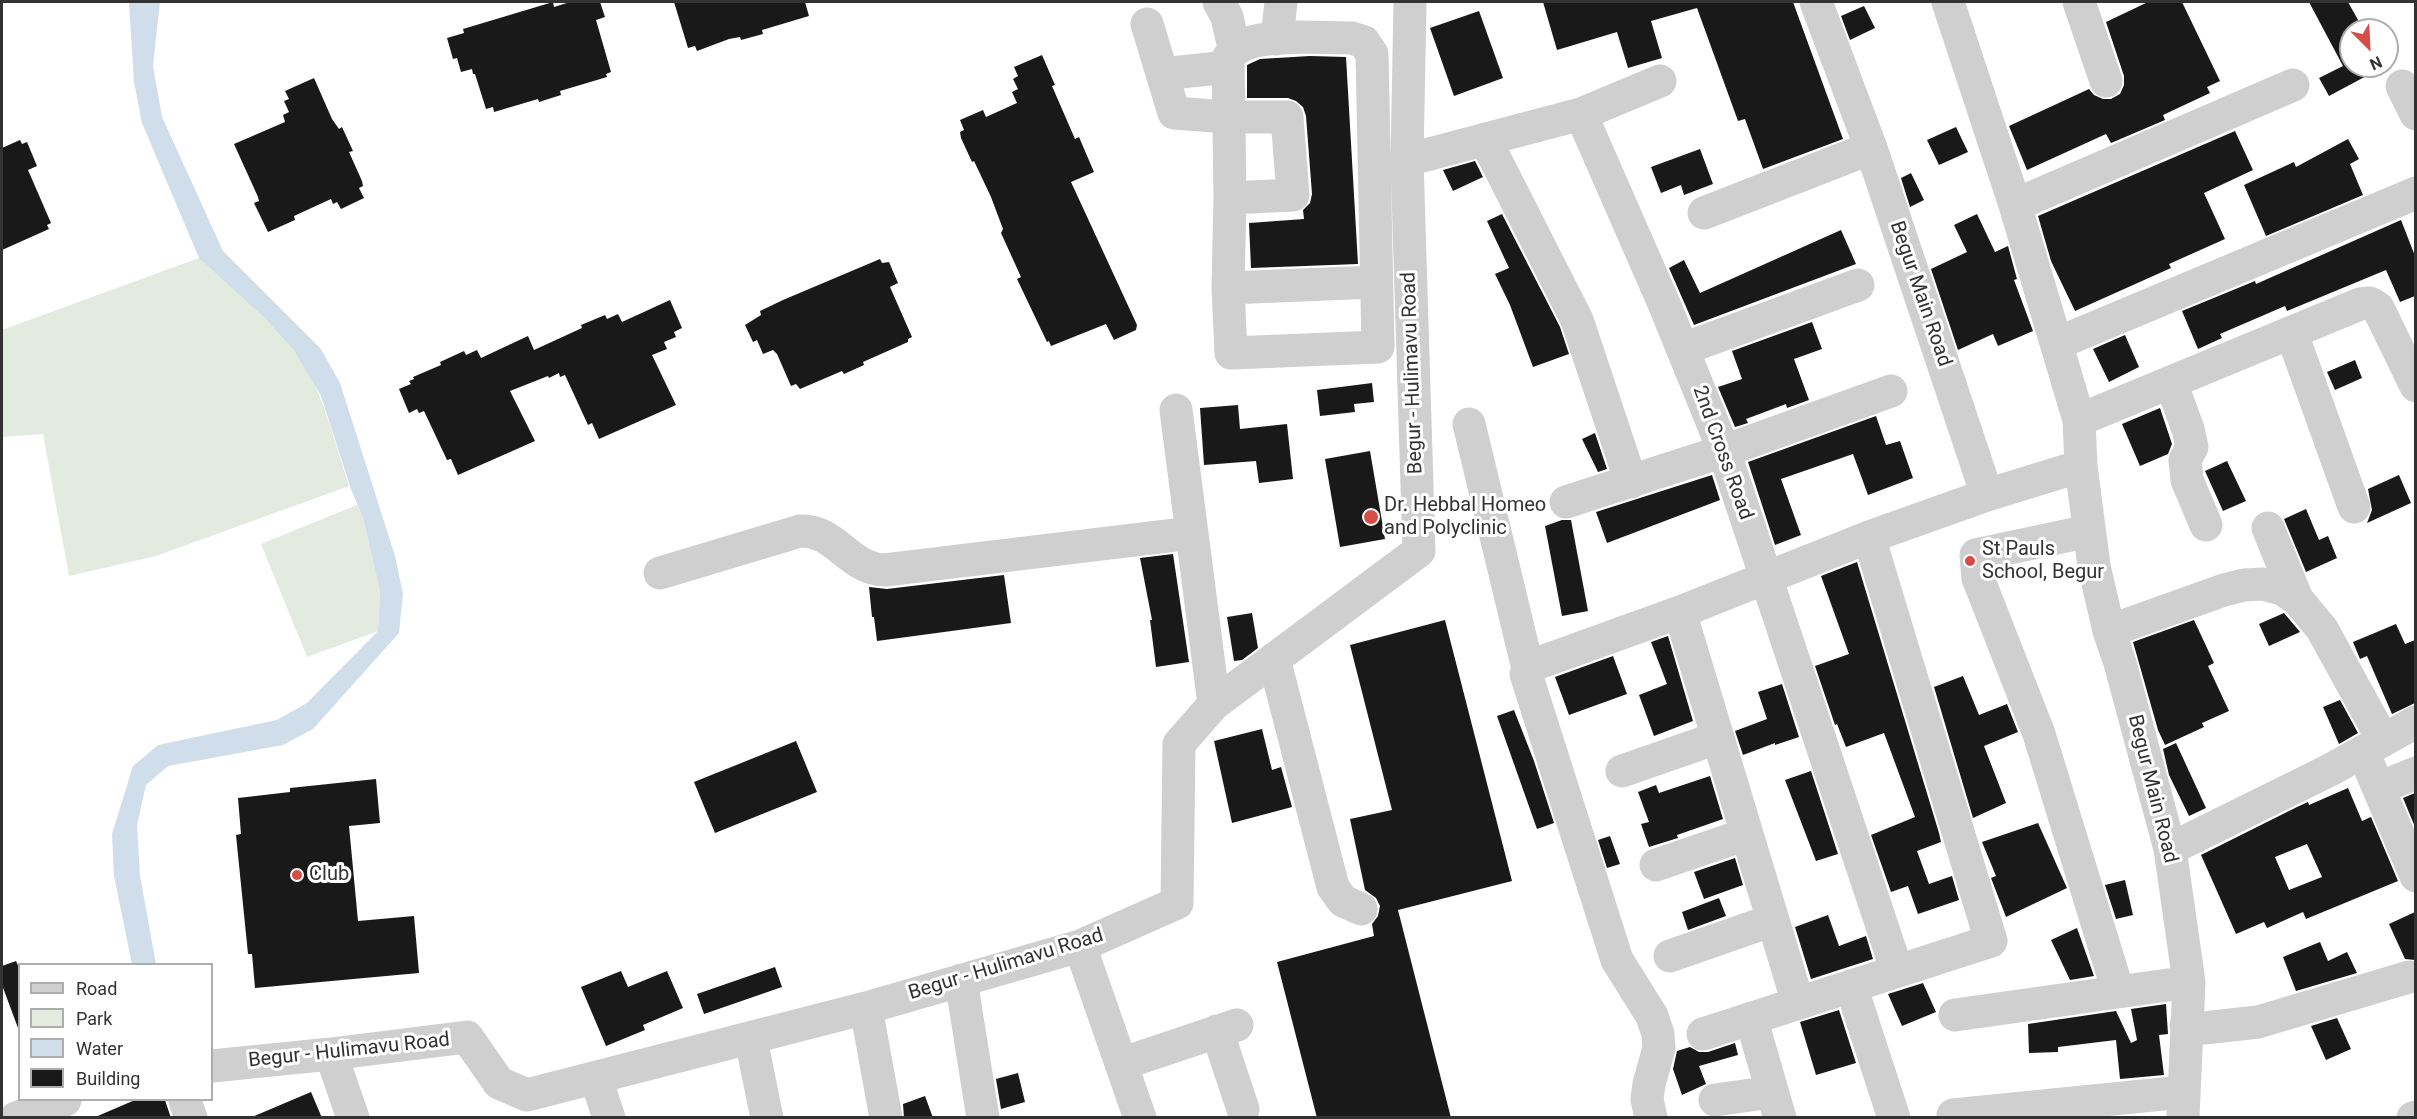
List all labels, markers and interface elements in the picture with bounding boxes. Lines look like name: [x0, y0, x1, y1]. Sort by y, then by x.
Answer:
north arrow: [2339, 18, 2399, 78]
text: N: [2367, 52, 2385, 74]
street label: Begur Main Road: [1884, 218, 1956, 370]
street label: Begur - Hulimavu Road: [1397, 271, 1429, 475]
street label: 2nd Cross Road: [1687, 383, 1757, 523]
place label: Dr. Hebbal Homeo and Polyclinic: [1384, 494, 1546, 541]
marker: Dr. Hebbal Homeo and Polyclinic: [1362, 508, 1380, 526]
place label: St Pauls School, Begur: [1982, 538, 2104, 585]
marker: St Pauls School, Begur: [1963, 554, 1977, 568]
street label: Begur Main Road: [2122, 712, 2182, 866]
place label: Club: [309, 863, 349, 887]
marker: Club: [290, 868, 304, 882]
street label: Begur - Hulimavu Road: [906, 924, 1106, 1006]
legend: [18, 963, 213, 1101]
text: Road: [76, 978, 117, 999]
text: Park: [76, 1008, 112, 1029]
street label: Begur - Hulimavu Road: [247, 1028, 451, 1074]
text: Water: [76, 1038, 123, 1059]
text: Building: [76, 1068, 140, 1089]

